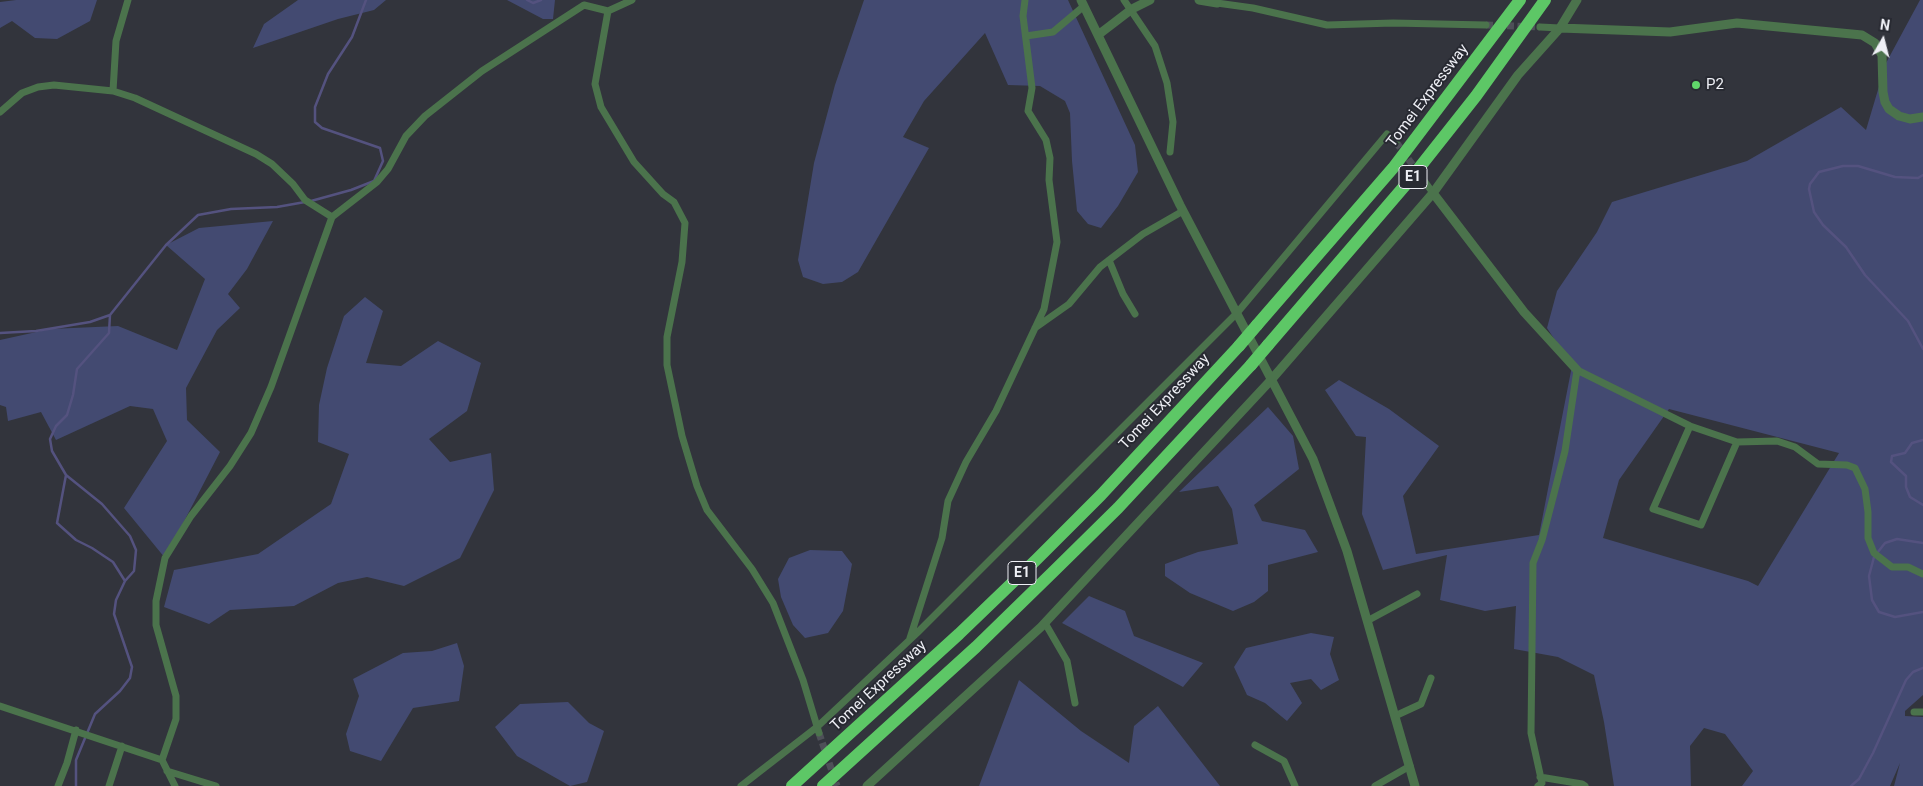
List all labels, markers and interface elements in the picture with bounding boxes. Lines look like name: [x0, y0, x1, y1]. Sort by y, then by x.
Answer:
north arrow: [1858, 15, 1908, 65]
text: N: [1879, 17, 1891, 34]
street label: Tomei Expressway: [1383, 41, 1473, 151]
place label: P2: [1706, 76, 1724, 94]
marker: P2: [1690, 79, 1702, 91]
road number: E1: [1399, 166, 1427, 188]
street label: Tomei Expressway: [1116, 350, 1214, 454]
road number: E1: [1008, 562, 1036, 584]
street label: Tomei Expressway: [827, 637, 931, 735]

